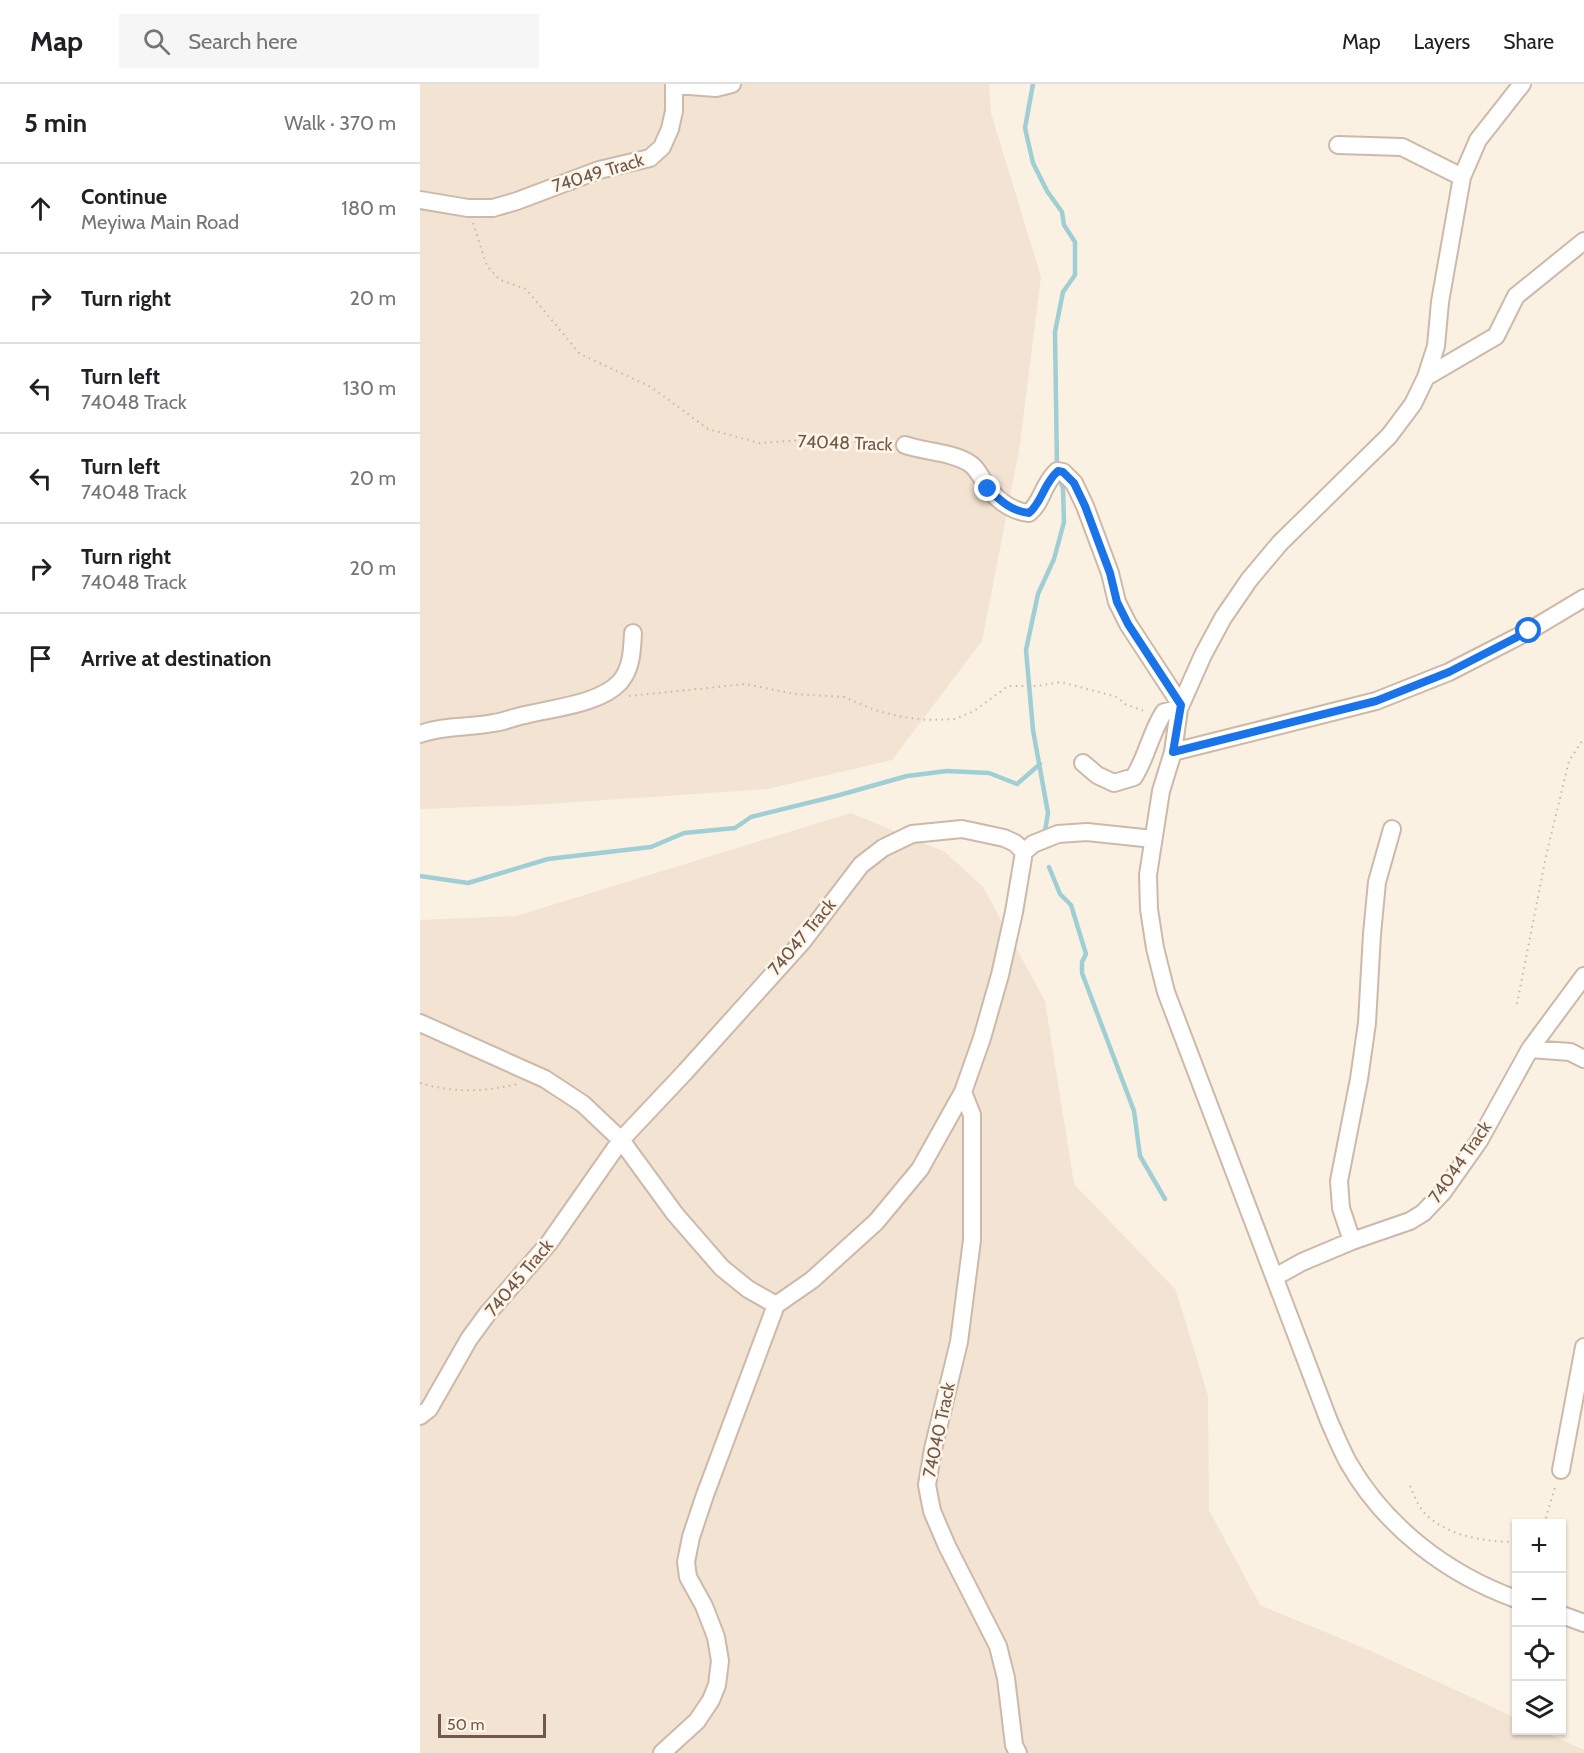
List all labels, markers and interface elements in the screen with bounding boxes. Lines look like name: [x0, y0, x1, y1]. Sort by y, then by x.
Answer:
search box: [119, 14, 539, 68]
text: Map: [30, 24, 83, 58]
icon: search: [140, 25, 173, 58]
text: Search here: [188, 28, 297, 55]
text: Map: [1342, 29, 1381, 54]
text: Layers: [1414, 29, 1470, 54]
text: Share: [1503, 29, 1554, 54]
text: 5 min: [24, 107, 87, 139]
text: Walk · 370 m: [284, 111, 396, 135]
street label: 74049 Track: [550, 148, 647, 197]
text: Continue: [81, 183, 167, 210]
icon: ahead: [24, 192, 57, 225]
text: 180 m: [341, 196, 396, 220]
text: Meyiwa Main Road: [81, 210, 239, 234]
icon: right: [24, 282, 57, 315]
text: Turn right: [81, 285, 171, 312]
text: 20 m: [350, 286, 396, 310]
text: Turn left: [81, 363, 160, 390]
icon: left: [24, 372, 57, 405]
text: 130 m: [343, 376, 396, 400]
text: 74048 Track: [81, 390, 187, 414]
street label: 74048 Track: [797, 430, 894, 456]
text: Turn left: [81, 453, 160, 480]
icon: left: [24, 462, 57, 495]
text: 20 m: [350, 466, 396, 490]
route end: [974, 475, 1000, 501]
text: 74048 Track: [81, 480, 187, 504]
text: Turn right: [81, 543, 171, 570]
icon: right: [24, 552, 57, 585]
text: 20 m: [350, 556, 396, 580]
text: 74048 Track: [81, 570, 187, 594]
route start: [1515, 617, 1541, 643]
icon: arrive: [24, 642, 57, 675]
text: Arrive at destination: [81, 645, 271, 672]
street label: 74047 Track: [764, 893, 841, 980]
street label: 74044 Track: [1424, 1116, 1497, 1207]
street label: 74045 Track: [480, 1234, 558, 1321]
street label: 74040 Track: [918, 1379, 960, 1480]
map controls: [1512, 1519, 1566, 1735]
button: +: [1512, 1519, 1566, 1573]
button: −: [1512, 1573, 1566, 1627]
button: locate: [1512, 1627, 1566, 1681]
button: layers: [1512, 1681, 1566, 1735]
scale bar: [438, 1711, 546, 1738]
text: 50 m: [447, 1715, 484, 1734]

